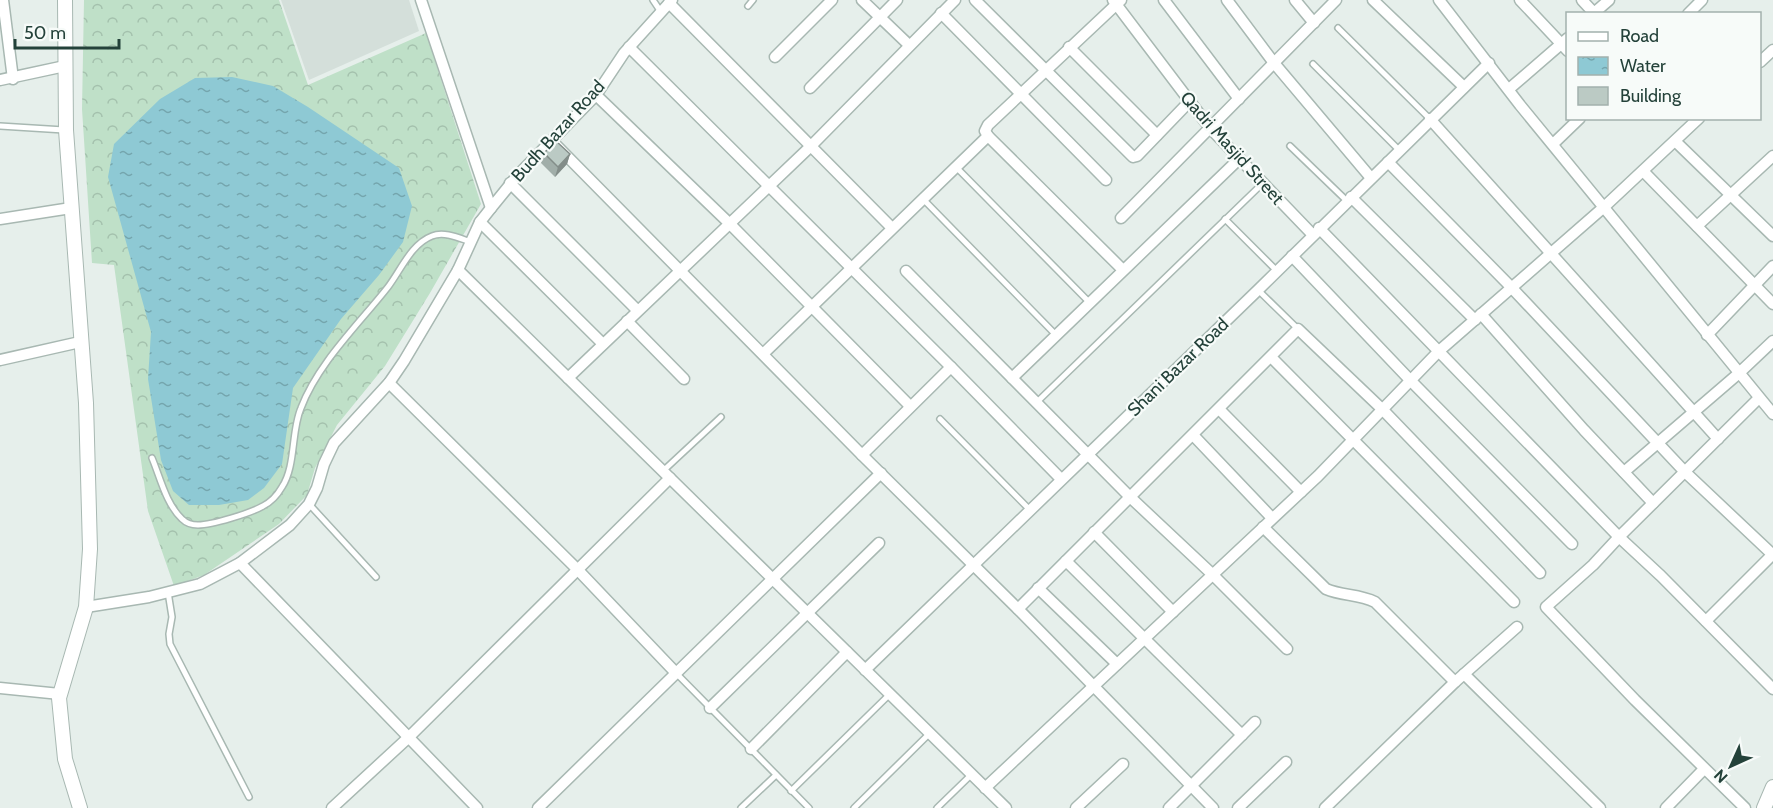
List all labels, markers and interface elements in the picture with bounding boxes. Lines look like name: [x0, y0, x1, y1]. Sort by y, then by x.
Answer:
scale bar: [15, 12, 118, 50]
legend: [1566, 12, 1761, 120]
text: 50 m: [24, 22, 66, 44]
text: Road: [1620, 25, 1659, 47]
text: Water: [1620, 55, 1666, 77]
street label: Budh Bazar Road: [507, 76, 609, 186]
text: Building: [1620, 85, 1682, 107]
street label: Qadri Masjid Street: [1176, 87, 1288, 209]
street label: Shani Bazar Road: [1123, 313, 1233, 421]
north arrow: [1701, 736, 1761, 796]
text: N: [1710, 766, 1731, 787]

